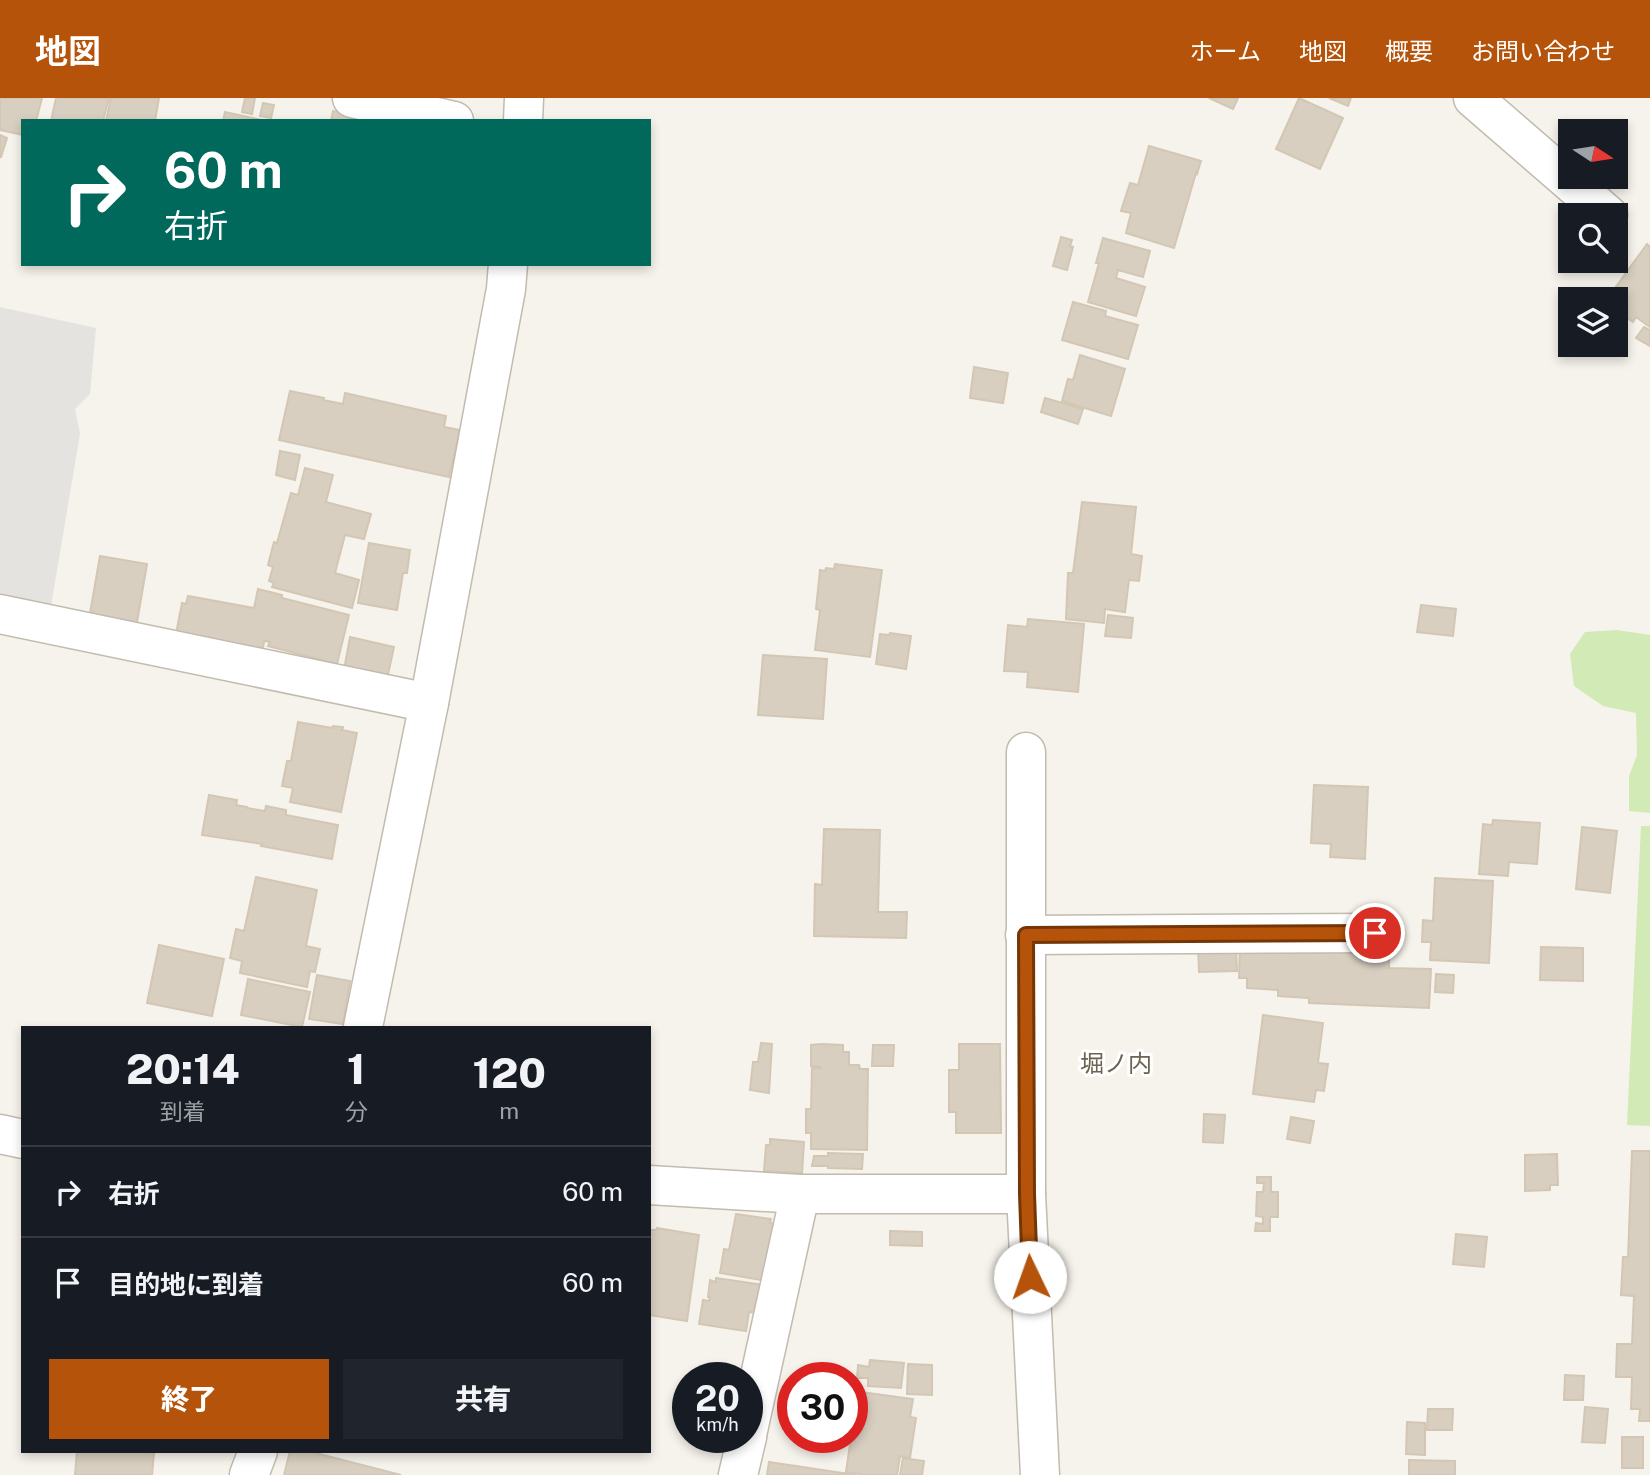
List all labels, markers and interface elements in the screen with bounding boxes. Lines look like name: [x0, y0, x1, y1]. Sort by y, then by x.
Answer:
text: 地図: [35, 32, 101, 70]
text: ホーム: [1190, 37, 1261, 65]
text: 地図: [1299, 37, 1347, 65]
text: 概要: [1385, 37, 1433, 65]
text: お問い合わせ: [1471, 37, 1615, 65]
north arrow: [1558, 119, 1628, 189]
map controls: [1558, 119, 1628, 357]
text: 60 m: [164, 141, 283, 199]
icon: right: [49, 147, 140, 238]
button: search: [1558, 203, 1628, 273]
text: 右折: [164, 207, 228, 244]
button: layers: [1558, 287, 1628, 357]
pin: [1345, 903, 1405, 963]
icon: arrive: [1356, 914, 1394, 952]
text: 20:14: [126, 1044, 240, 1093]
text: 1: [347, 1044, 365, 1093]
text: 120: [473, 1048, 546, 1097]
district label: 堀ノ内: [1080, 1049, 1152, 1077]
text: m: [499, 1097, 519, 1124]
text: 到着: [160, 1098, 206, 1125]
text: 分: [345, 1098, 368, 1125]
icon: right: [49, 1173, 87, 1211]
text: 60 m: [562, 1176, 623, 1207]
text: 右折: [108, 1178, 160, 1209]
position arrow: [993, 1240, 1067, 1314]
icon: arrive: [49, 1264, 87, 1302]
text: 60 m: [562, 1267, 623, 1298]
text: 目的地に到着: [108, 1269, 264, 1300]
button: 終了: [49, 1359, 329, 1439]
button: 共有: [343, 1359, 623, 1439]
speed limit sign: 30: [777, 1362, 868, 1453]
text: 20: [695, 1378, 740, 1419]
text: km/h: [696, 1414, 739, 1435]

